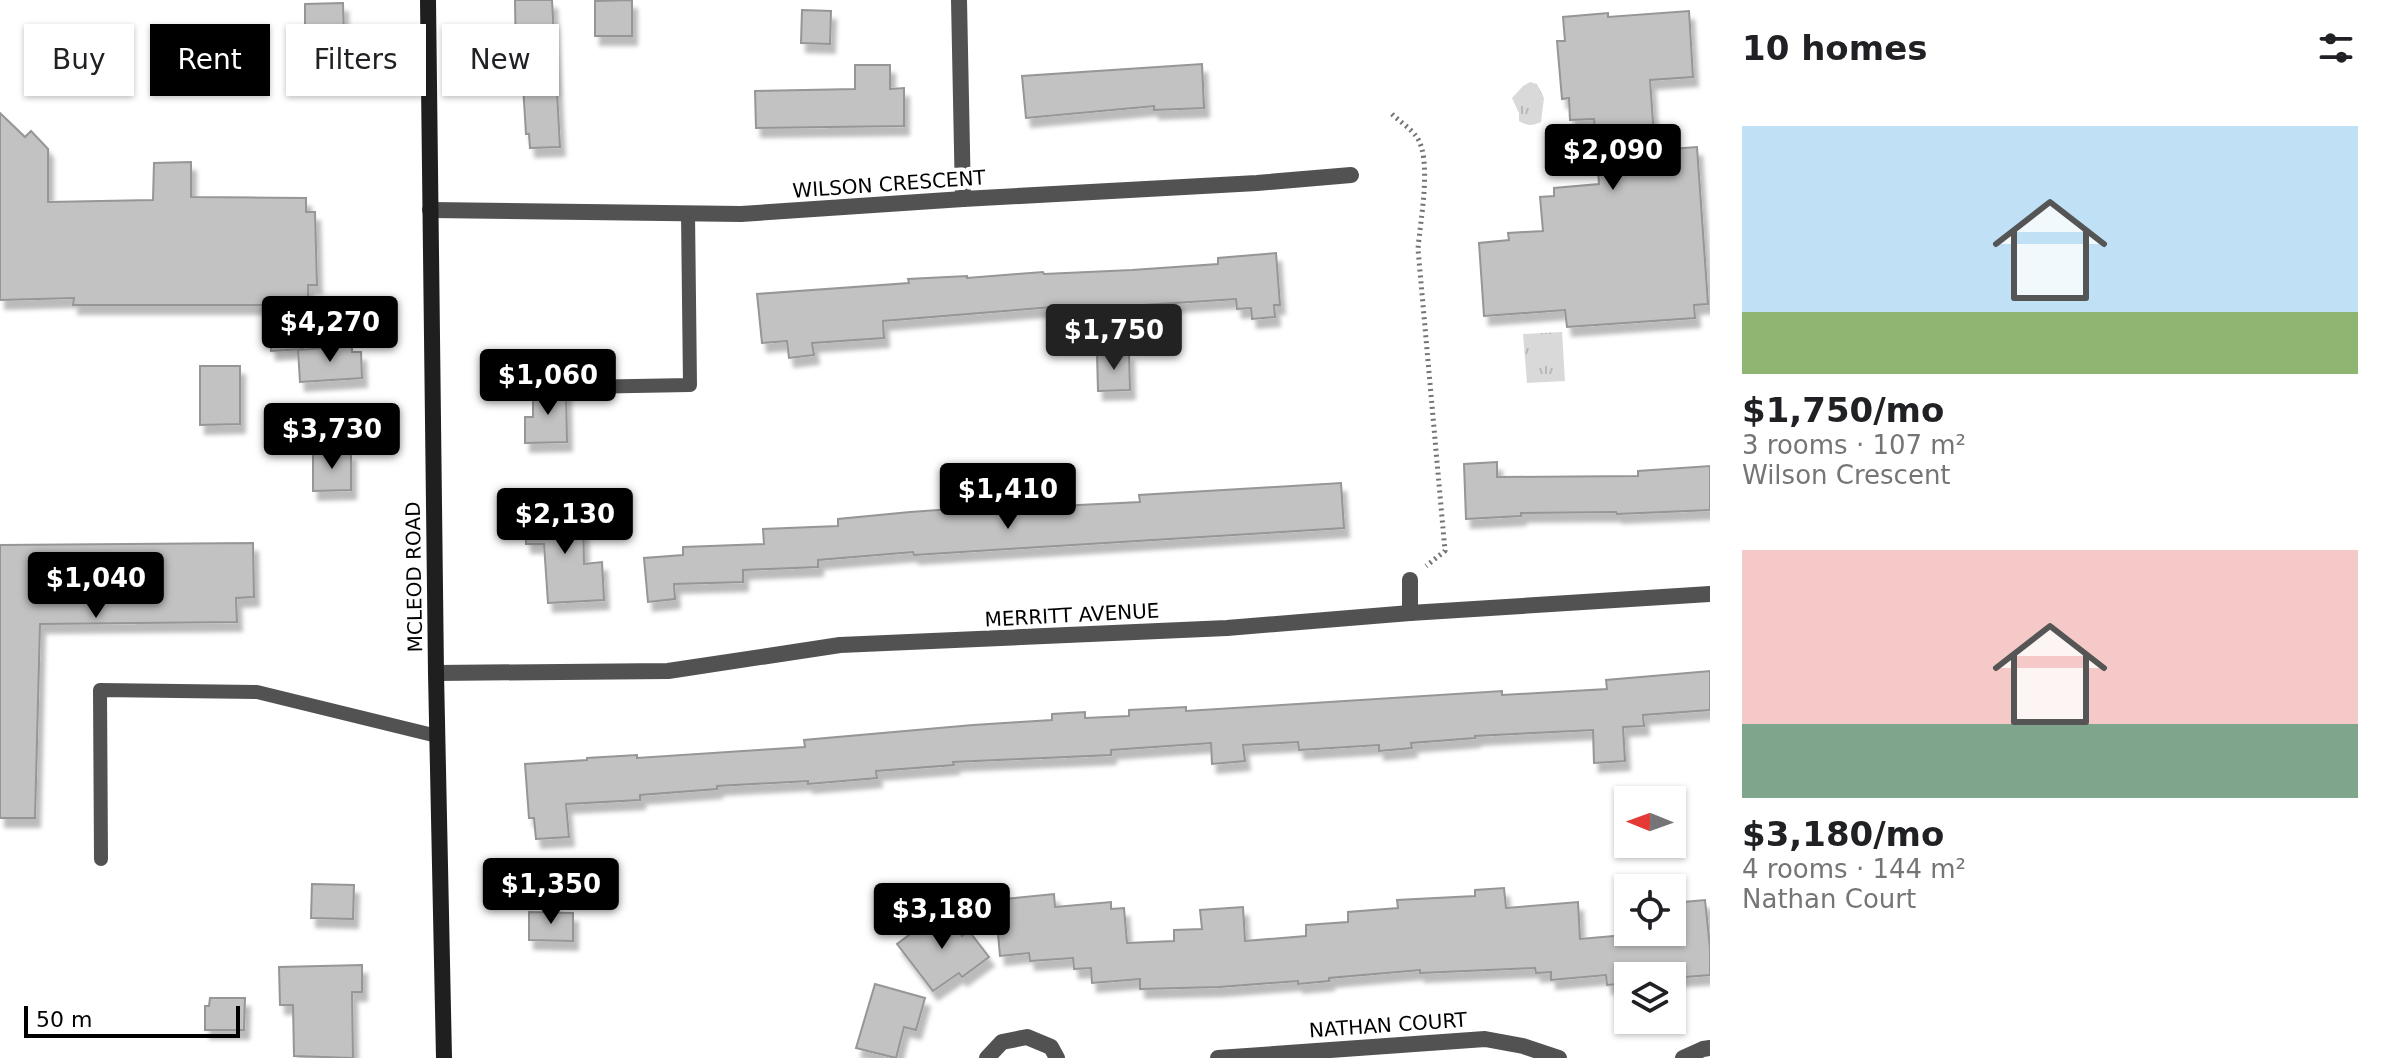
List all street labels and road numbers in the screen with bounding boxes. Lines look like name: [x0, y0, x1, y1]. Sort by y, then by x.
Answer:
street label: WILSON CRESCENT: [792, 165, 987, 203]
street label: MCLEOD ROAD: [401, 501, 427, 653]
street label: MERRITT AVENUE: [984, 598, 1160, 632]
street label: NATHAN COURT: [1308, 1007, 1469, 1042]

